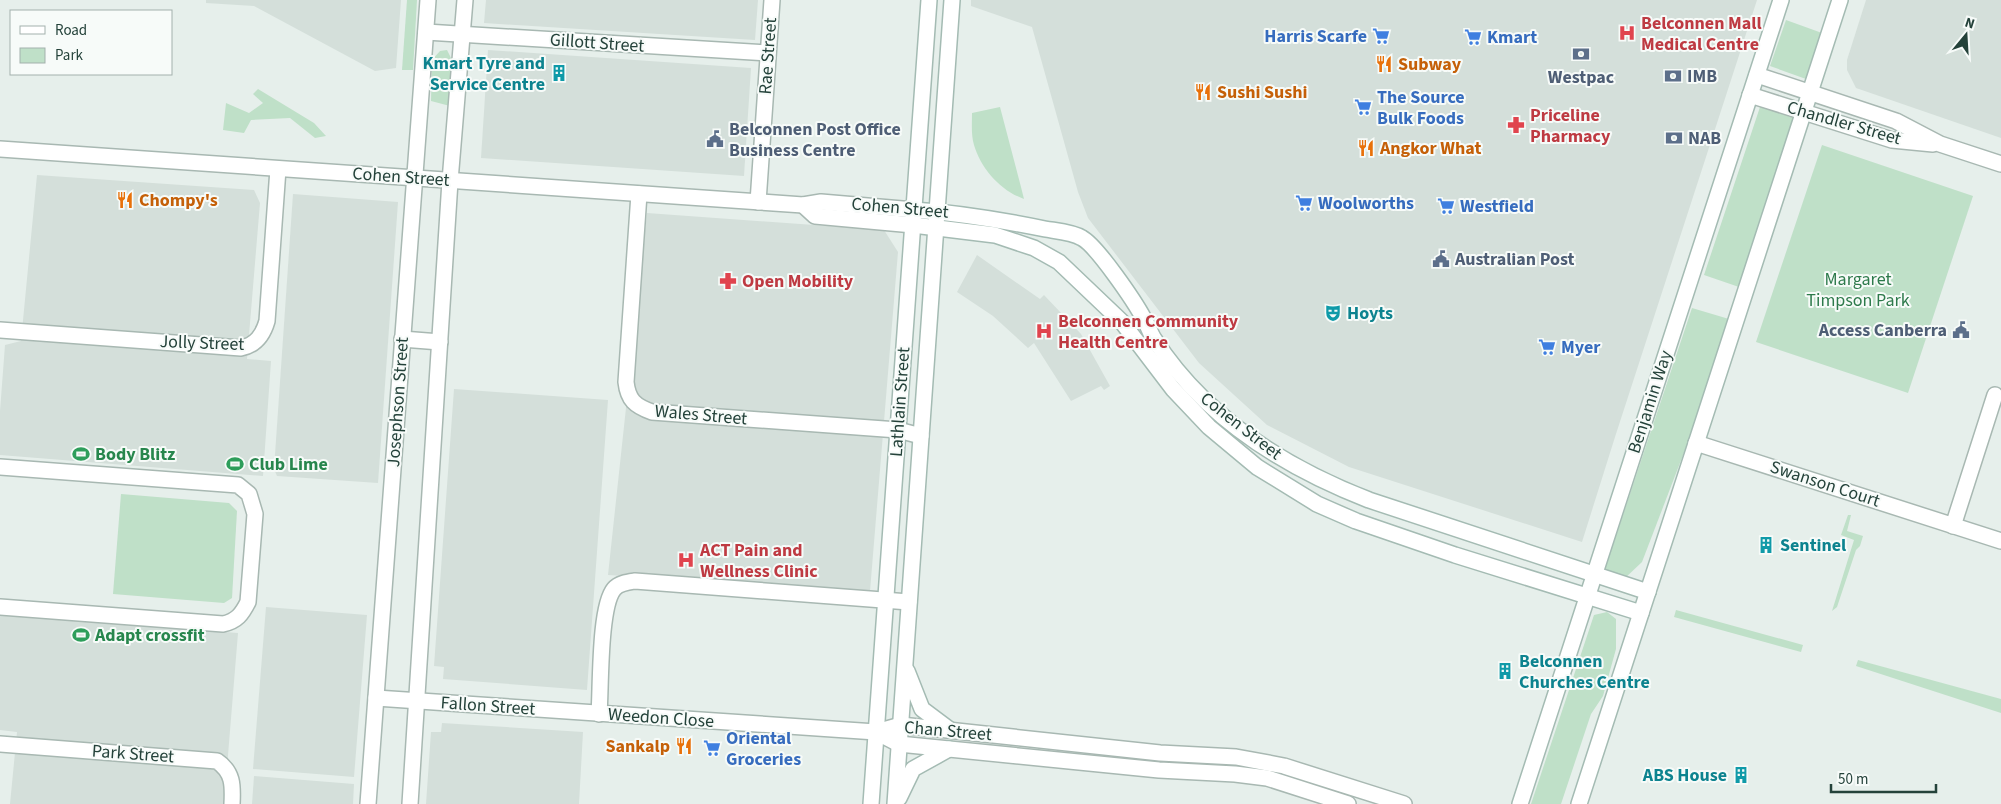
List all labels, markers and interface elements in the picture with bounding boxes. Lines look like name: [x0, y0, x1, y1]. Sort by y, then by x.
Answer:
legend: [10, 10, 172, 75]
north arrow: [1941, 10, 1991, 60]
place label: Belconnen Mall Medical Centre: [1641, 11, 1762, 57]
text: N: [1962, 13, 1977, 35]
street label: Rae Street: [753, 17, 783, 95]
text: Road: [55, 20, 87, 41]
hospital icon: Belconnen Mall Medical Centre: [1617, 23, 1637, 43]
place label: Harris Scarfe: [1264, 24, 1367, 49]
place label: Kmart: [1487, 25, 1537, 50]
supermarket icon: Harris Scarfe: [1371, 26, 1391, 46]
street label: Gillott Street: [549, 27, 645, 59]
supermarket icon: Kmart: [1463, 27, 1483, 47]
bank icon: Westpac: [1571, 44, 1591, 64]
text: Park: [55, 45, 84, 66]
place label: Kmart Tyre and Service Centre: [422, 51, 545, 97]
place label: Subway: [1398, 52, 1462, 77]
restaurant icon: Subway: [1374, 54, 1394, 74]
building icon: Kmart Tyre and Service Centre: [549, 63, 569, 83]
place label: IMB: [1687, 64, 1717, 89]
place label: Westpac: [1548, 65, 1615, 90]
bank icon: IMB: [1663, 66, 1683, 86]
place label: Sushi Sushi: [1217, 80, 1308, 105]
restaurant icon: Sushi Sushi: [1193, 82, 1213, 102]
place label: The Source Bulk Foods: [1377, 85, 1465, 131]
street label: Chandler Street: [1784, 95, 1904, 151]
supermarket icon: The Source Bulk Foods: [1353, 97, 1373, 117]
place label: Priceline Pharmacy: [1530, 103, 1611, 149]
pharmacy icon: Priceline Pharmacy: [1506, 115, 1526, 135]
place label: Belconnen Post Office Business Centre: [729, 117, 901, 163]
place label: NAB: [1688, 126, 1721, 151]
bank icon: NAB: [1664, 128, 1684, 148]
public building icon: Belconnen Post Office Business Centre: [705, 129, 725, 149]
place label: Angkor What: [1379, 136, 1481, 161]
restaurant icon: Angkor What: [1356, 138, 1376, 158]
street label: Cohen Street: [352, 161, 450, 193]
place label: Chompy's: [139, 188, 218, 213]
restaurant icon: Chompy's: [115, 190, 135, 210]
street label: Cohen Street: [850, 191, 950, 225]
place label: Woolworths: [1318, 191, 1414, 216]
supermarket icon: Woolworths: [1294, 193, 1314, 213]
place label: Westfield: [1460, 194, 1534, 219]
supermarket icon: Westfield: [1436, 196, 1456, 216]
place label: Australian Post: [1454, 247, 1575, 272]
public building icon: Australian Post: [1431, 249, 1451, 269]
park label: Margaret Timpson Park: [1806, 267, 1910, 313]
place label: Open Mobility: [742, 269, 854, 294]
pharmacy icon: Open Mobility: [718, 271, 738, 291]
place label: Hoyts: [1347, 301, 1393, 326]
theatre icon: Hoyts: [1323, 303, 1343, 323]
place label: Belconnen Community Health Centre: [1058, 309, 1239, 355]
place label: Access Canberra: [1818, 318, 1947, 343]
public building icon: Access Canberra: [1951, 320, 1971, 340]
hospital icon: Belconnen Community Health Centre: [1034, 321, 1054, 341]
street label: Jolly Street: [159, 329, 245, 357]
place label: Myer: [1561, 335, 1601, 360]
street label: Josephson Street: [381, 336, 415, 468]
supermarket icon: Myer: [1537, 337, 1557, 357]
street label: Lathlain Street: [884, 346, 916, 458]
street label: Benjamin Way: [1622, 347, 1679, 457]
street label: Cohen Street: [1195, 386, 1287, 466]
street label: Wales Street: [654, 399, 748, 431]
place label: Body Blitz: [95, 442, 175, 467]
sports icon: Body Blitz: [71, 444, 91, 464]
place label: Club Lime: [249, 452, 328, 477]
sports icon: Club Lime: [225, 454, 245, 474]
street label: Swanson Court: [1767, 454, 1883, 514]
place label: Sentinel: [1780, 533, 1846, 558]
building icon: Sentinel: [1756, 535, 1776, 555]
place label: ACT Pain and Wellness Clinic: [699, 538, 818, 584]
hospital icon: ACT Pain and Wellness Clinic: [676, 550, 696, 570]
place label: Adapt crossfit: [94, 623, 205, 648]
sports icon: Adapt crossfit: [71, 625, 91, 645]
place label: Belconnen Churches Centre: [1519, 649, 1650, 695]
building icon: Belconnen Churches Centre: [1495, 661, 1515, 681]
street label: Fallon Street: [440, 690, 536, 722]
street label: Weedon Close: [607, 702, 715, 734]
street label: Chan Street: [903, 715, 993, 747]
place label: Oriental Groceries: [726, 726, 801, 772]
place label: Sankalp: [606, 734, 670, 759]
restaurant icon: Sankalp: [674, 736, 694, 756]
supermarket icon: Oriental Groceries: [702, 738, 722, 758]
street label: Park Street: [91, 739, 175, 769]
scale bar: [1831, 762, 1936, 794]
place label: ABS House: [1642, 763, 1727, 788]
building icon: ABS House: [1731, 765, 1751, 785]
text: 50 m: [1838, 769, 1868, 790]

